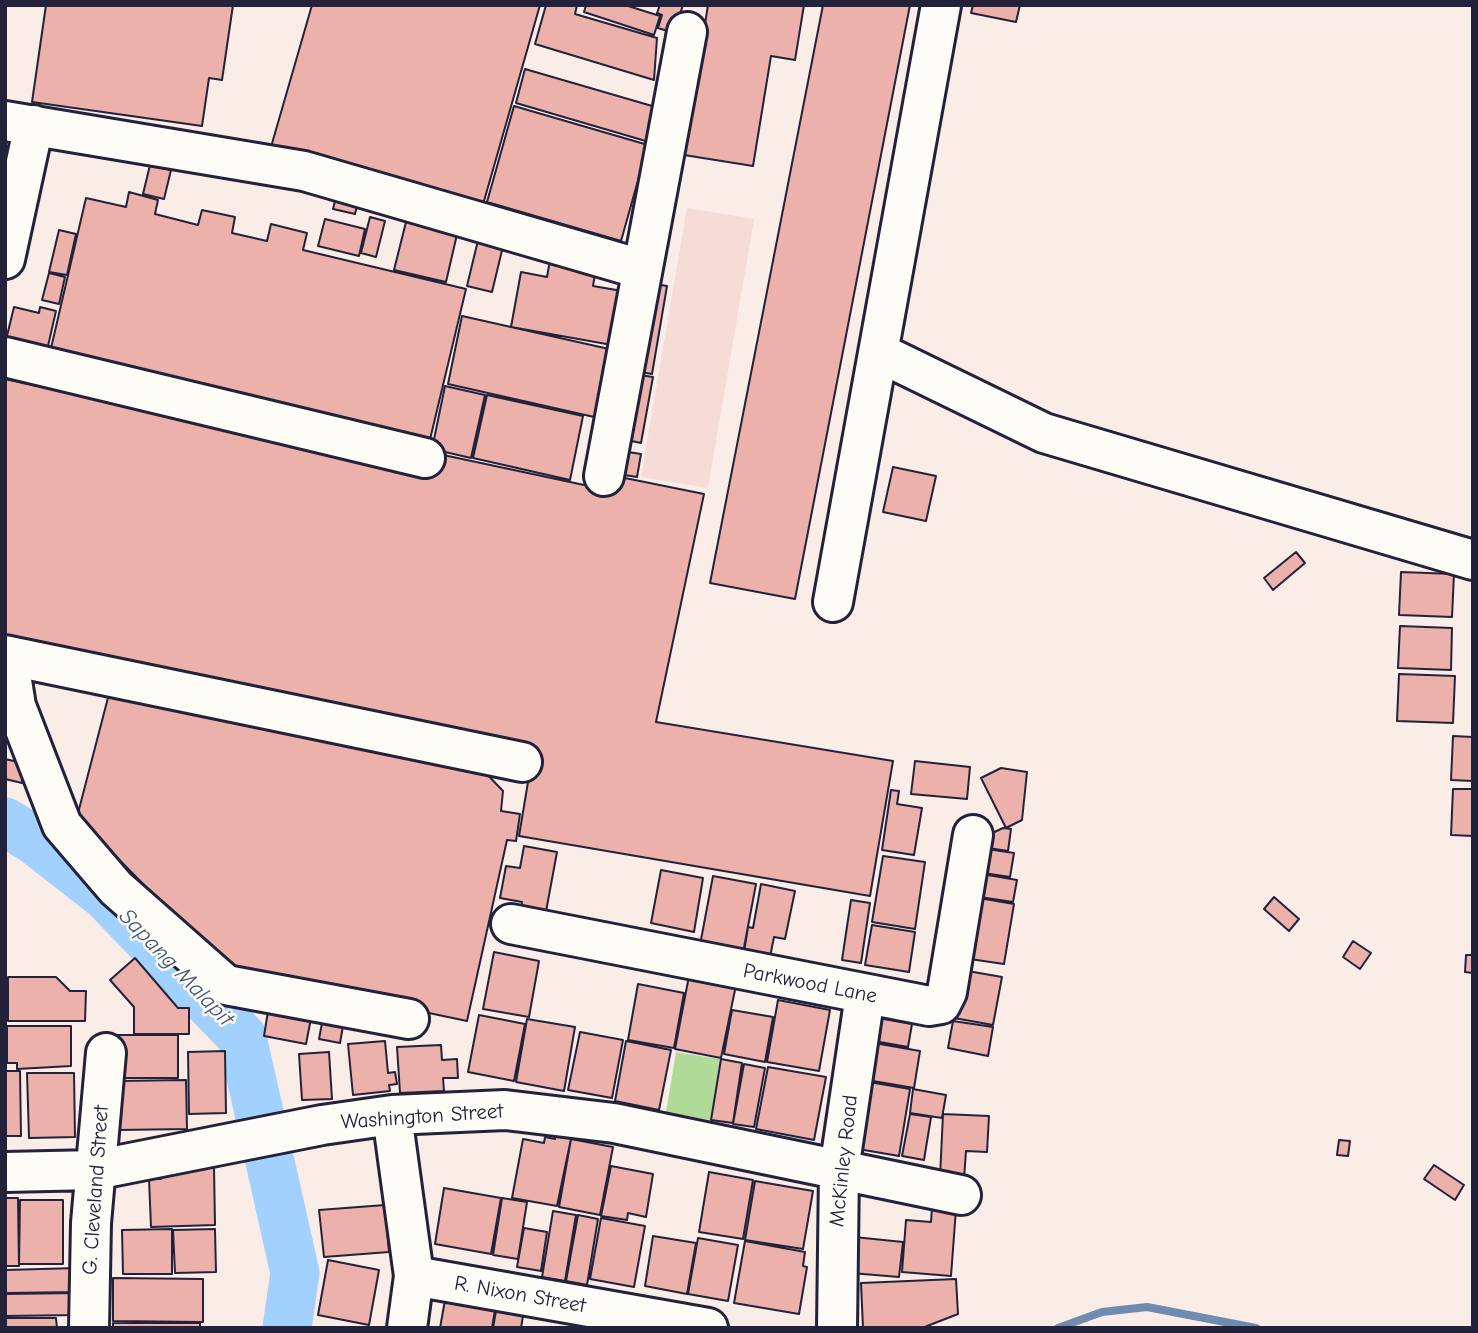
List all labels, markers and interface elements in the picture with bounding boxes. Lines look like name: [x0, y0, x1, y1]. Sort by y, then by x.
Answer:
water label: Sapang Malapit: [113, 903, 239, 1033]
street label: Parkwood Lane: [741, 959, 879, 1009]
street label: McKinley Road: [825, 1094, 863, 1228]
street label: Washington Street: [340, 1099, 504, 1135]
street label: G. Cleveland Street: [78, 1104, 114, 1276]
street label: R. Nixon Street: [452, 1271, 588, 1319]

